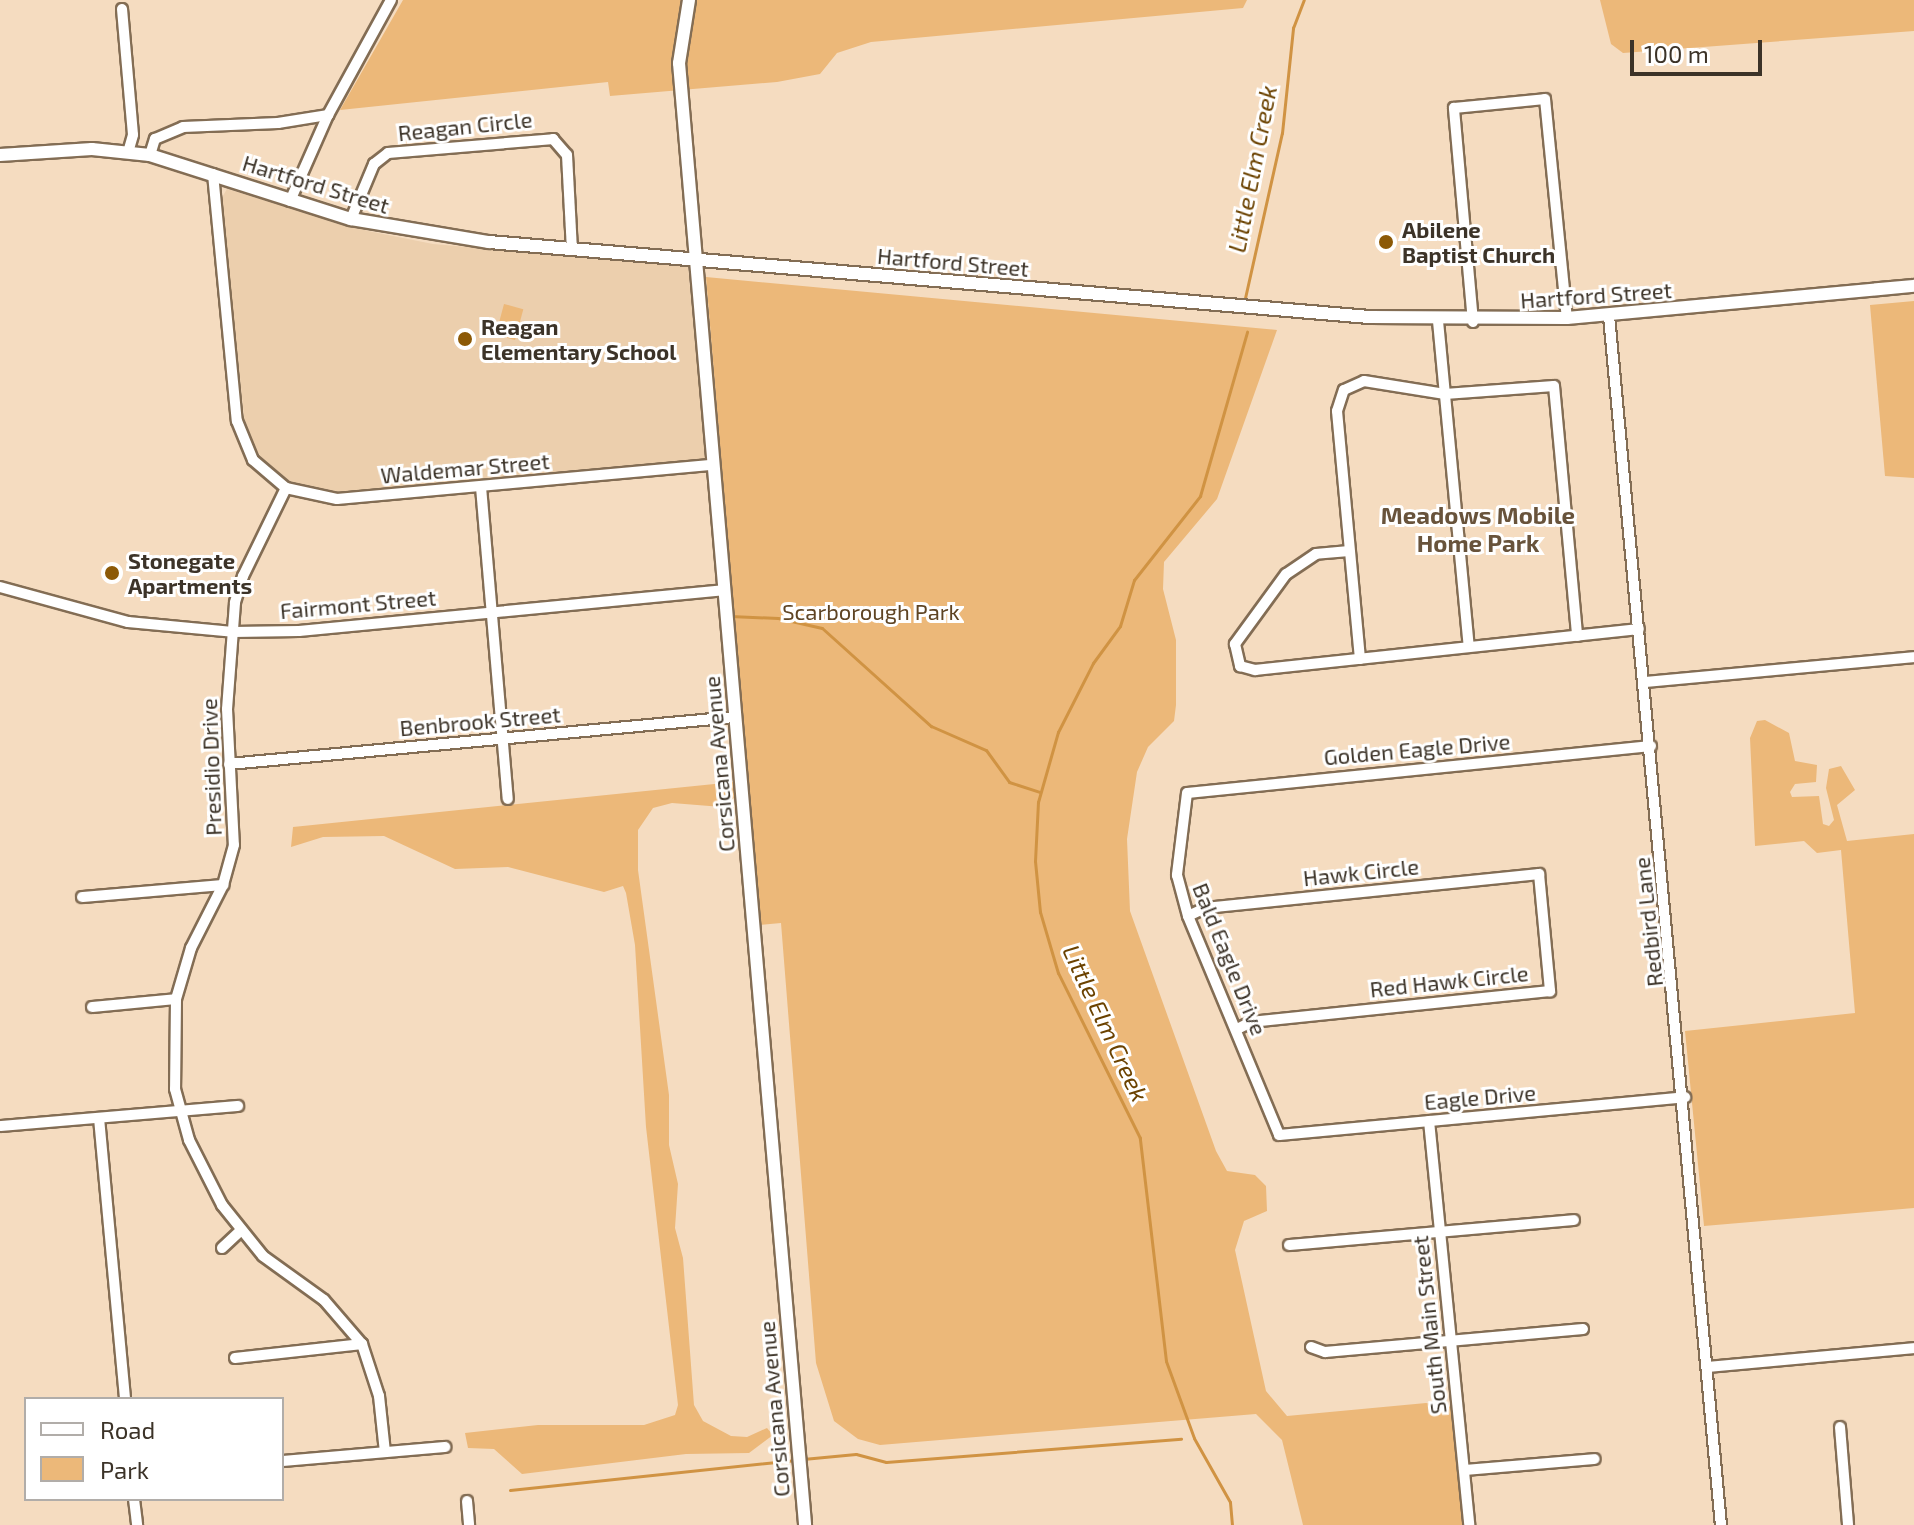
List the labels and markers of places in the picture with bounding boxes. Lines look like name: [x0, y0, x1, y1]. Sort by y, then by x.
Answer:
place label: Abilene Baptist Church: [1402, 216, 1555, 268]
marker: Abilene Baptist Church: [1377, 233, 1395, 251]
place label: Reagan Elementary School: [481, 313, 677, 364]
marker: Reagan Elementary School: [456, 330, 474, 348]
place label: Stonegate Apartments: [128, 547, 252, 598]
marker: Stonegate Apartments: [103, 564, 121, 582]

